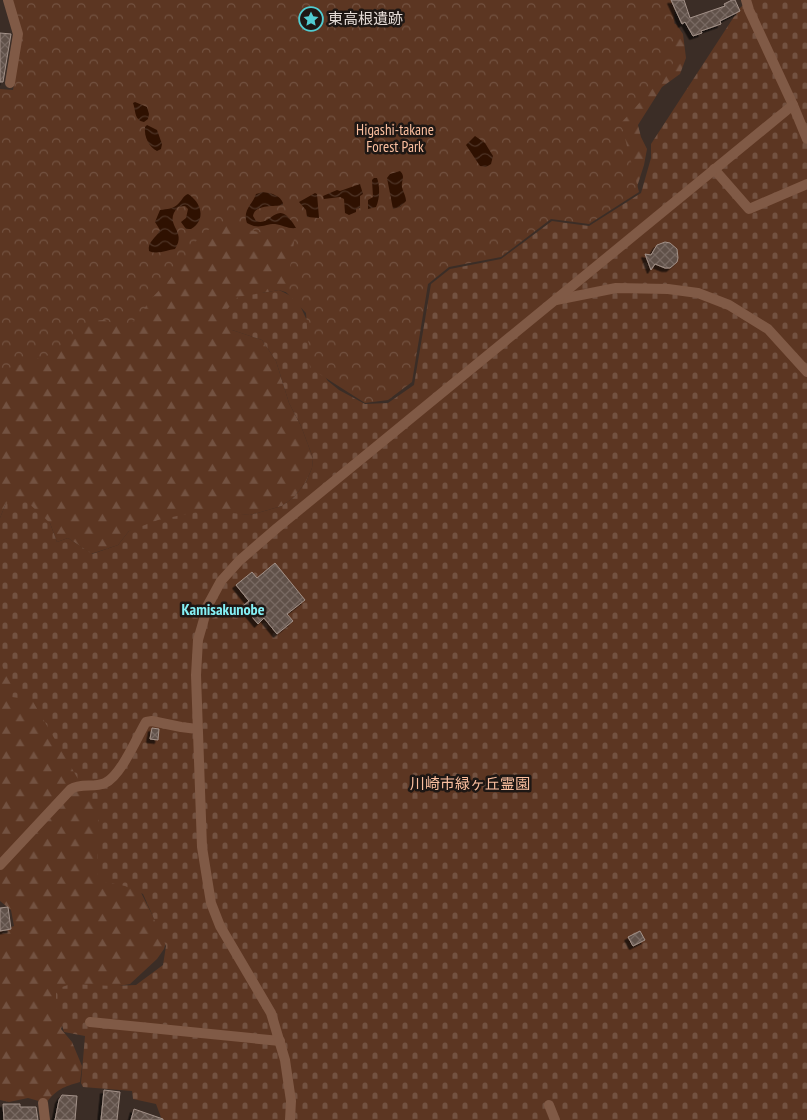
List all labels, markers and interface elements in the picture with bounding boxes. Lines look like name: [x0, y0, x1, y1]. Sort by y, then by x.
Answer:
place icon: 東高根遺跡: [298, 6, 324, 32]
place label: 東高根遺跡: [328, 9, 403, 28]
park label: Higashi-takane Forest Park: [356, 120, 434, 156]
district label: Kamisakunobe: [181, 599, 265, 619]
park label: 川崎市緑ヶ丘霊園: [410, 774, 530, 793]

